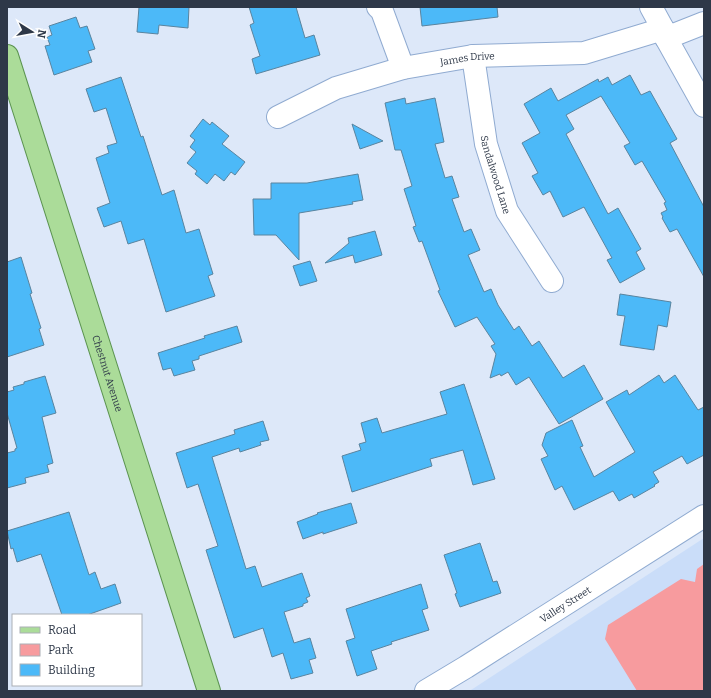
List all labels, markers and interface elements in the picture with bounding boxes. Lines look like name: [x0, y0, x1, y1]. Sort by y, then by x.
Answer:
north arrow: [12, 12, 52, 52]
text: N: [34, 28, 49, 40]
street label: James Drive: [438, 50, 495, 69]
street label: Sandalwood Lane: [478, 135, 513, 216]
street label: Chestnut Avenue: [89, 334, 125, 413]
street label: Valley Street: [538, 584, 594, 626]
legend: [12, 614, 142, 686]
text: Road: [48, 623, 76, 637]
text: Park: [48, 643, 74, 657]
text: Building: [48, 663, 95, 677]

